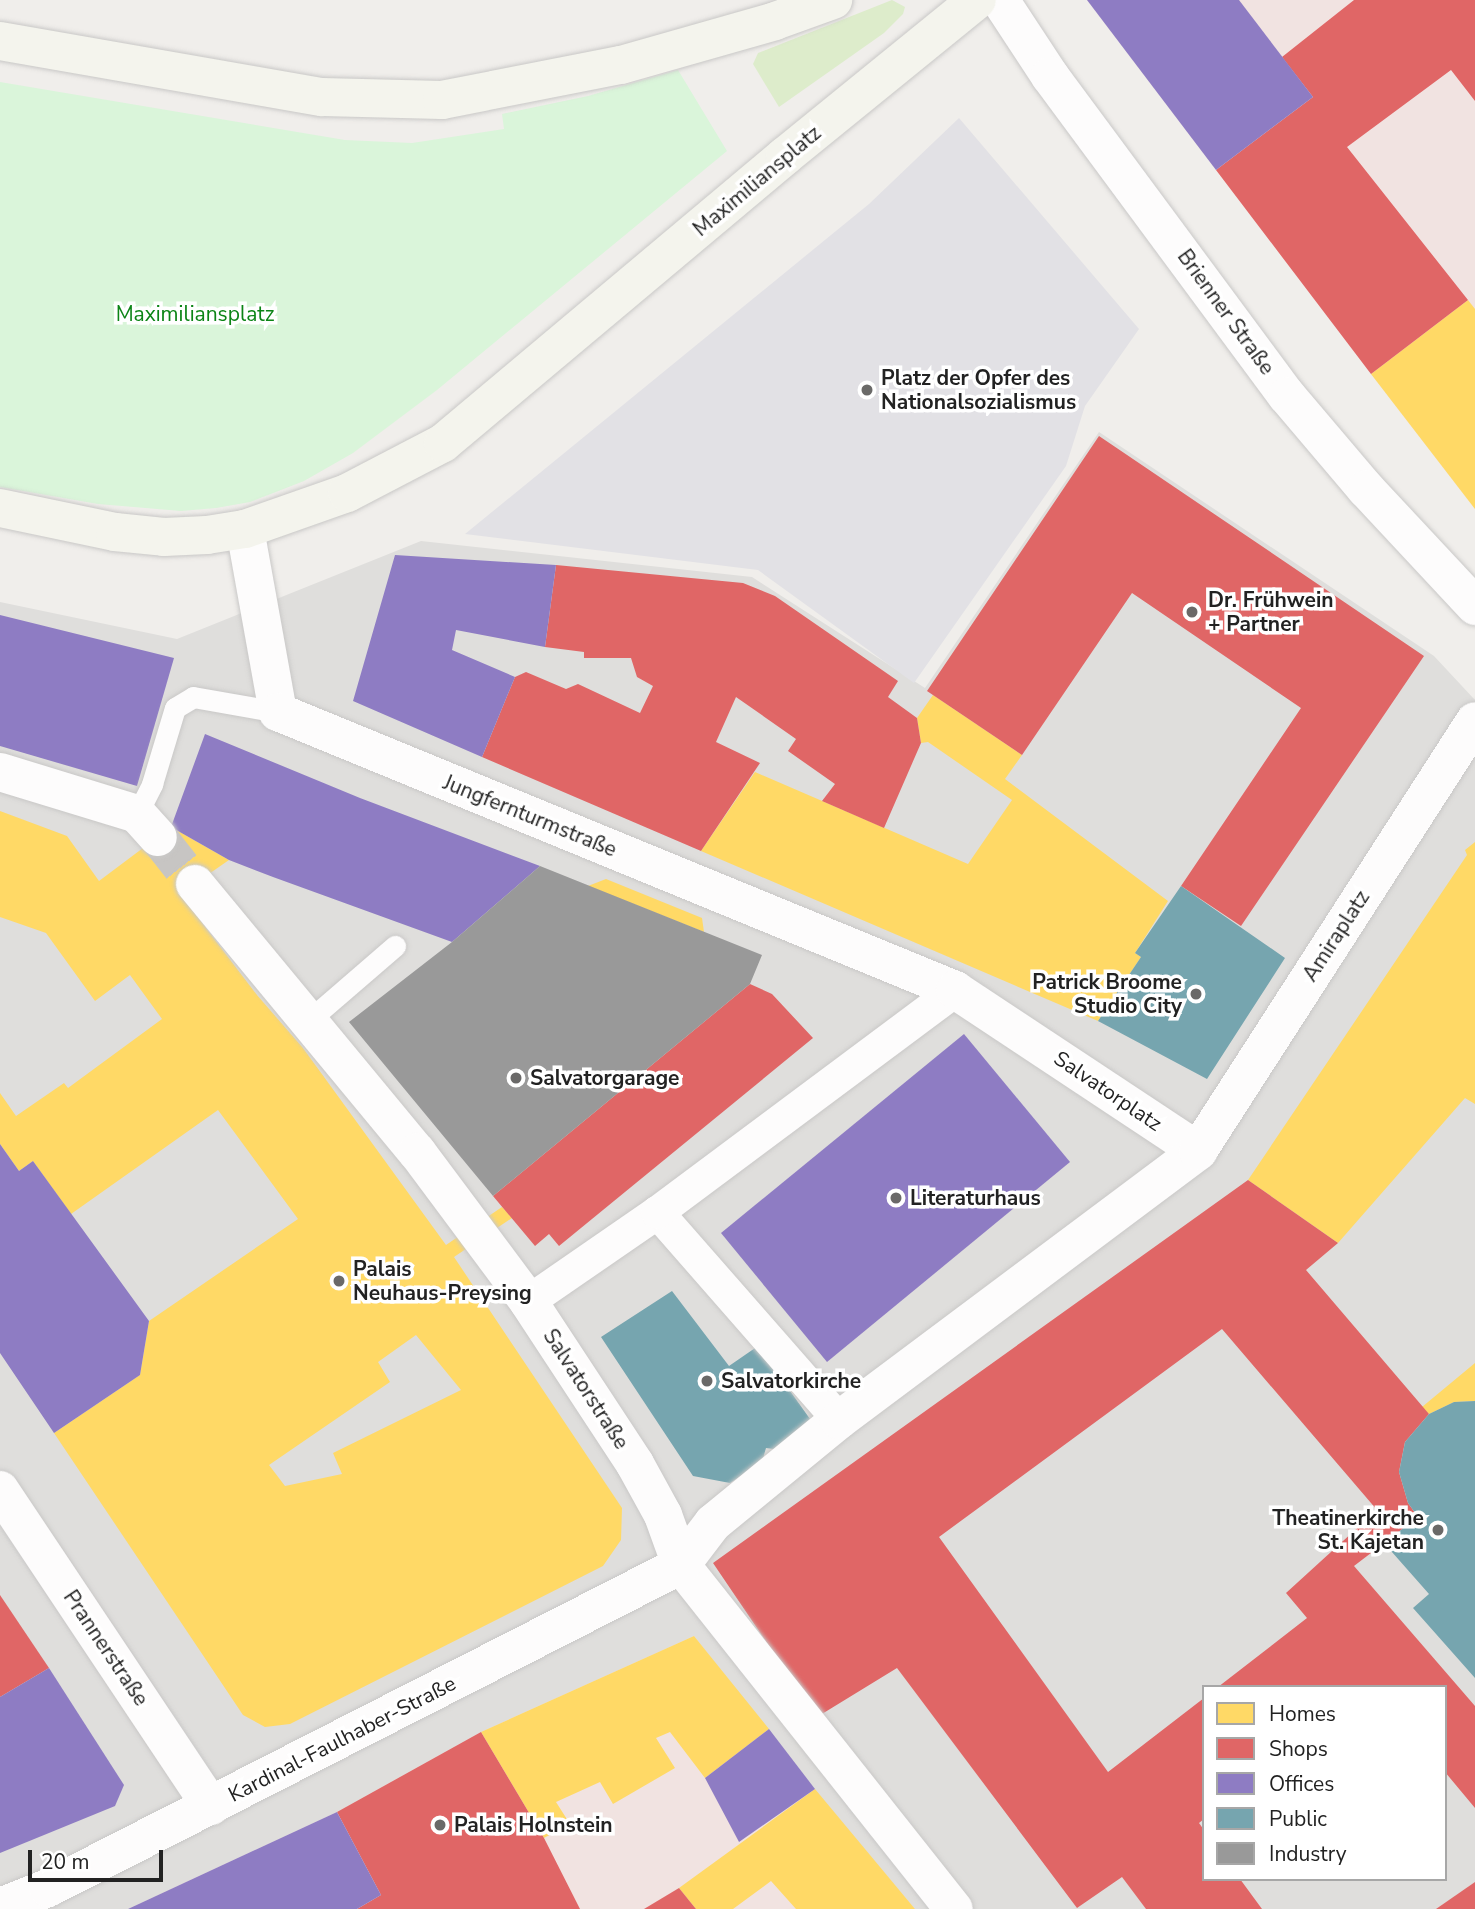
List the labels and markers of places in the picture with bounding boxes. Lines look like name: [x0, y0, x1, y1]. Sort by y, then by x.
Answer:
place label: Platz der Opfer des Nationalsozialismus: [881, 365, 1076, 415]
marker: Platz der Opfer des Nationalsozialismus: [859, 382, 875, 398]
place label: Dr. Frühwein + Partner: [1208, 587, 1334, 637]
marker: Dr. Frühwein + Partner: [1182, 602, 1202, 622]
place label: Patrick Broome Studio City: [1032, 969, 1182, 1019]
marker: Patrick Broome Studio City: [1188, 986, 1204, 1002]
place label: Salvatorgarage: [530, 1065, 679, 1091]
marker: Salvatorgarage: [508, 1070, 524, 1086]
place label: Literaturhaus: [910, 1185, 1041, 1211]
marker: Literaturhaus: [888, 1190, 904, 1206]
place label: Palais Neuhaus-Preysing: [353, 1256, 532, 1306]
marker: Palais Neuhaus-Preysing: [331, 1273, 347, 1289]
place label: Salvatorkirche: [721, 1368, 861, 1394]
marker: Salvatorkirche: [699, 1373, 715, 1389]
place label: Theatinerkirche St. Kajetan: [1272, 1505, 1424, 1555]
marker: Theatinerkirche St. Kajetan: [1430, 1522, 1446, 1538]
place label: Palais Holnstein: [454, 1812, 613, 1838]
marker: Palais Holnstein: [432, 1817, 448, 1833]

